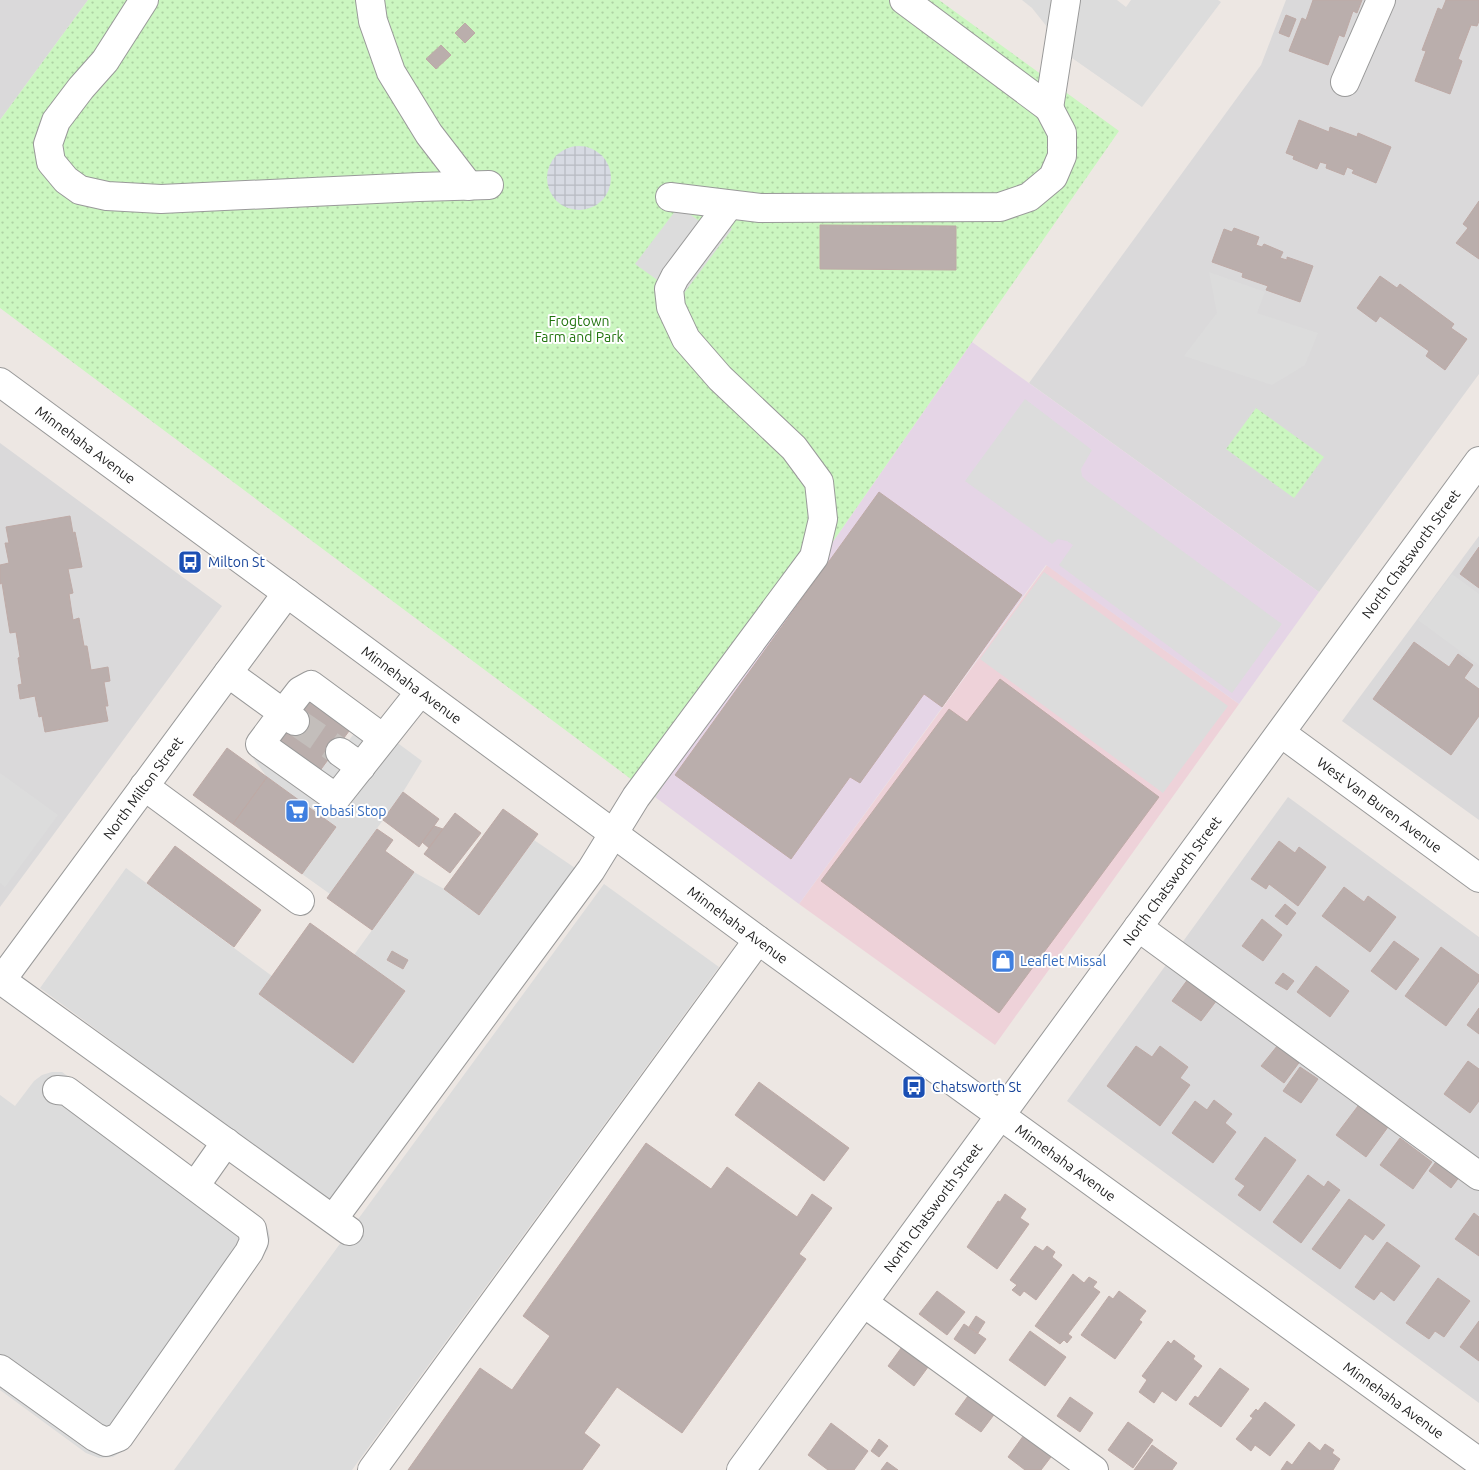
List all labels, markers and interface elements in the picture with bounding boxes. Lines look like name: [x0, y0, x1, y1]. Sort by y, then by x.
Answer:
park label: Frogtown Farm and Park: [534, 313, 624, 345]
street label: Minnehaha Avenue: [32, 403, 138, 487]
street label: North Chatsworth Street: [1359, 486, 1464, 622]
bus stop icon: Milton St: [177, 549, 203, 575]
place label: Milton St: [208, 554, 265, 570]
street label: Minnehaha Avenue: [358, 643, 465, 727]
street label: North Milton Street: [100, 733, 186, 843]
street label: West Van Buren Avenue: [1314, 754, 1445, 856]
supermarket icon: Tobasi Stop: [284, 798, 310, 824]
place label: Tobasi Stop: [314, 803, 387, 819]
street label: North Chatsworth Street: [1119, 813, 1225, 948]
street label: Minnehaha Avenue: [685, 883, 791, 967]
shop icon: Leaflet Missal: [990, 948, 1016, 974]
place label: Leaflet Missal: [1020, 953, 1106, 969]
bus stop icon: Chatsworth St: [901, 1074, 927, 1100]
place label: Chatsworth St: [932, 1079, 1022, 1095]
street label: Minnehaha Avenue: [1012, 1121, 1119, 1204]
street label: North Chatsworth Street: [880, 1140, 986, 1275]
street label: Minnehaha Avenue: [1340, 1359, 1447, 1442]

